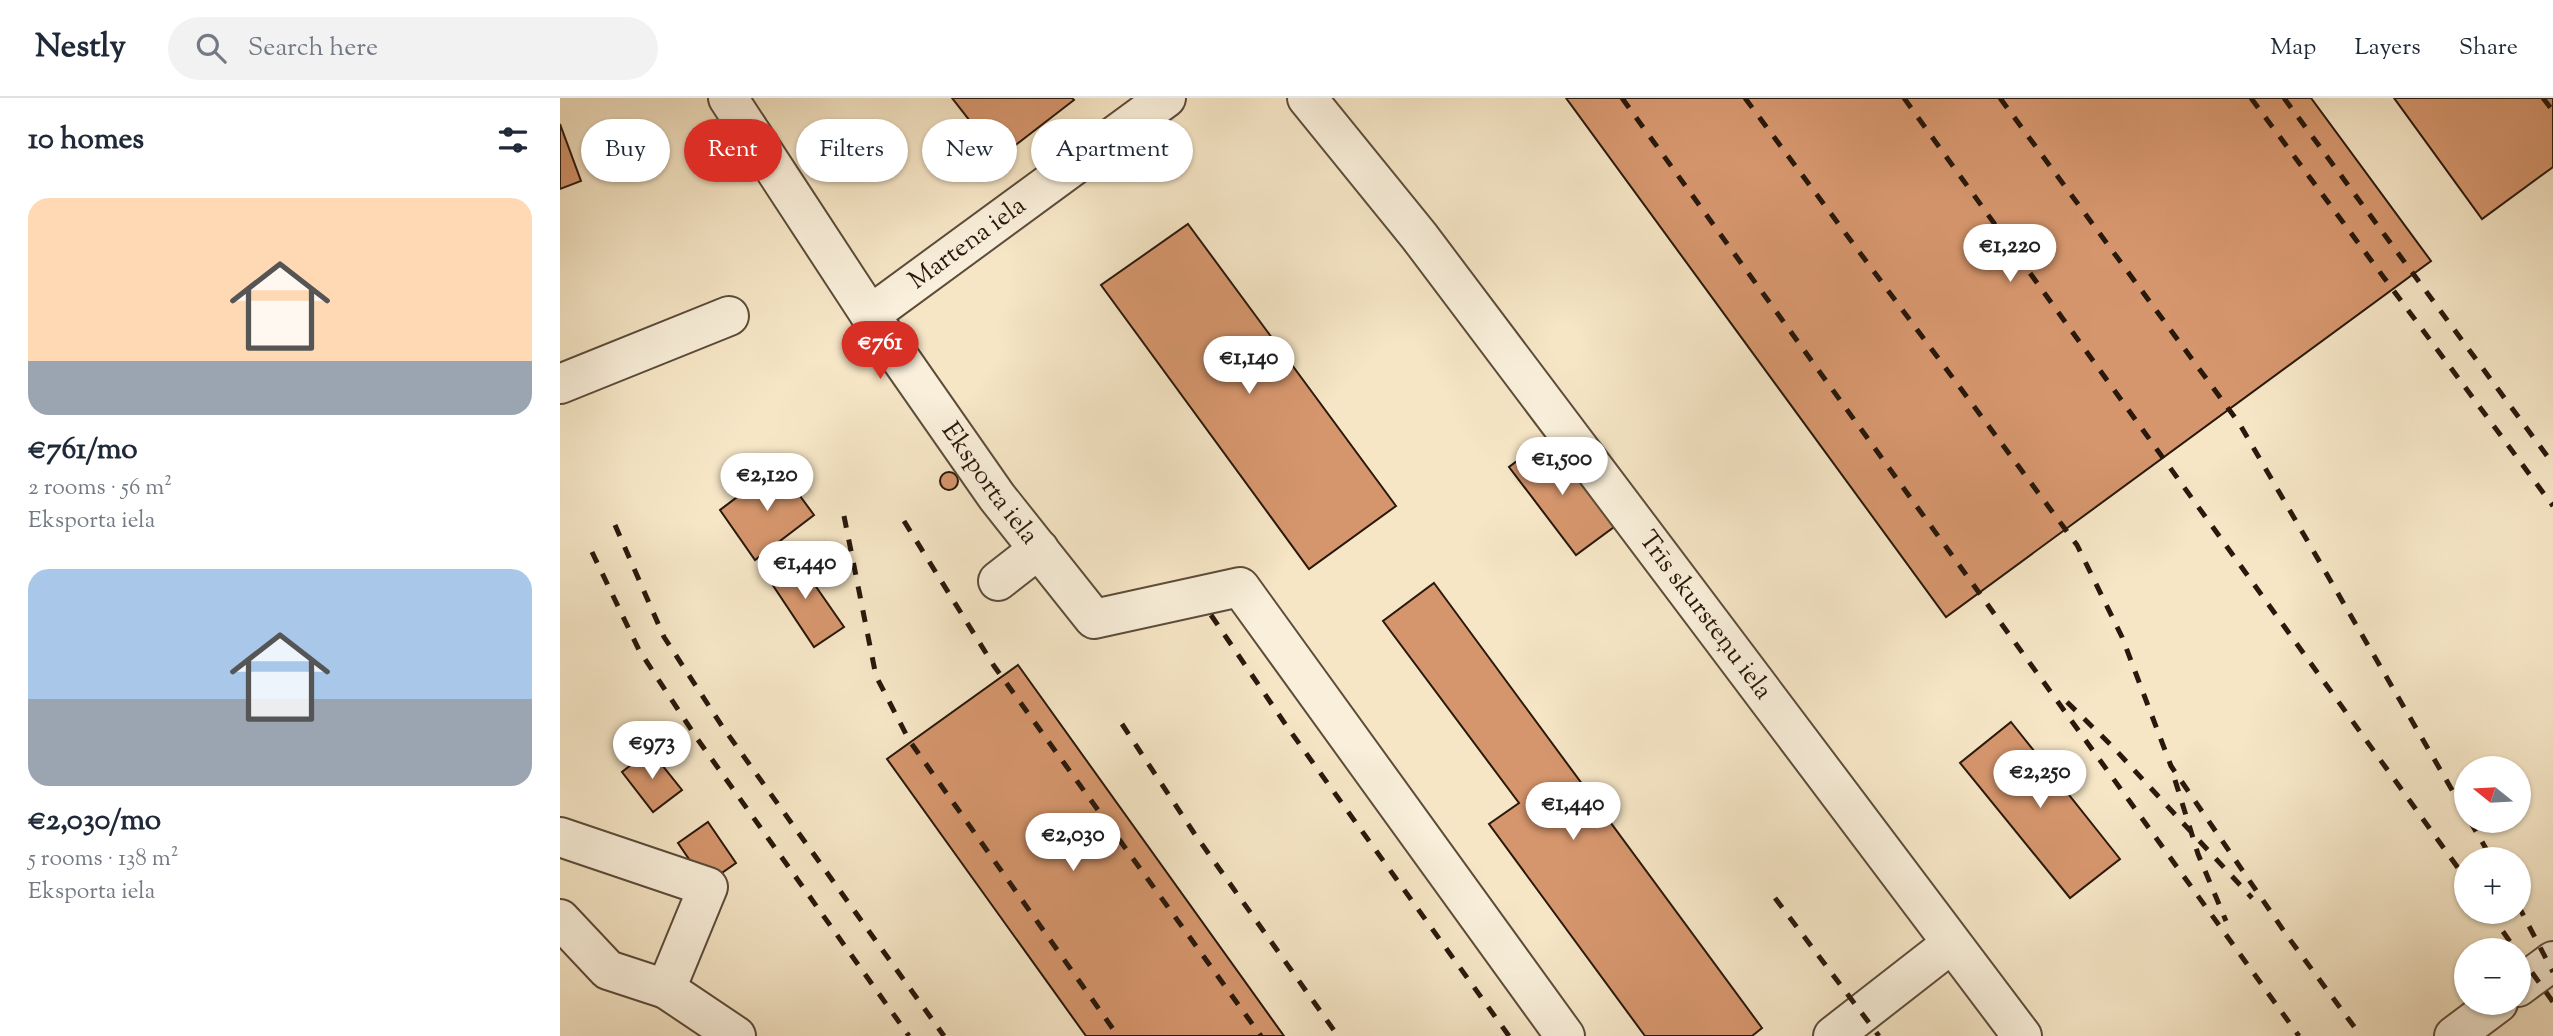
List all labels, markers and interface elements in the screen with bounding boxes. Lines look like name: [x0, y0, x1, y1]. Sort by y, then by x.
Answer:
search box: [168, 17, 658, 80]
text: Nestly: [35, 24, 126, 72]
icon: search: [192, 29, 230, 67]
text: Search here: [248, 30, 378, 67]
text: Map: [2270, 31, 2316, 65]
text: Layers: [2354, 31, 2421, 65]
text: Share: [2459, 31, 2518, 65]
text: 10 homes: [28, 119, 144, 162]
chip: Buy: [581, 119, 670, 182]
chip: Rent: [684, 119, 782, 182]
chip: Filters: [796, 119, 908, 182]
chip: New: [922, 119, 1017, 182]
chip: Apartment: [1031, 119, 1193, 182]
icon: filters: [494, 121, 532, 159]
street label: Martena iela: [901, 188, 1034, 299]
pin: €1,220: [1953, 225, 2067, 284]
text: €1,220: [1979, 230, 2041, 263]
icon: home: [217, 243, 343, 369]
pin: €761: [839, 322, 921, 381]
text: €761: [858, 327, 902, 360]
pin: €1,140: [1192, 336, 1306, 396]
text: €1,140: [1219, 342, 1279, 375]
street label: Eksporta iela: [932, 415, 1047, 553]
text: €761/mo: [28, 429, 138, 472]
pin: €1,500: [1505, 438, 1619, 497]
text: €1,500: [1532, 443, 1592, 476]
pin: €2,120: [710, 454, 824, 513]
text: €2,120: [736, 459, 798, 492]
text: 2 rooms · 56 m²: [28, 472, 172, 505]
text: Eksporta iela: [28, 505, 155, 538]
street label: Trīs skursteņu iela: [1629, 523, 1781, 708]
pin: €1,440: [748, 542, 862, 601]
text: €1,440: [774, 547, 836, 580]
icon: home: [217, 614, 343, 740]
pin: €973: [611, 722, 693, 781]
text: €973: [629, 727, 675, 760]
pin: €2,250: [1983, 750, 2097, 810]
text: €2,250: [2009, 756, 2071, 789]
north arrow: [2454, 756, 2530, 833]
map controls: [2454, 756, 2531, 1015]
pin: €1,440: [1516, 782, 1630, 842]
text: €1,440: [1542, 788, 1604, 821]
text: €2,030/mo: [28, 800, 161, 843]
pin: €2,030: [1016, 814, 1130, 873]
text: €2,030: [1041, 819, 1105, 852]
text: 5 rooms · 138 m²: [28, 843, 179, 876]
button: +: [2454, 847, 2531, 924]
text: Eksporta iela: [28, 876, 155, 909]
button: −: [2454, 938, 2531, 1015]

